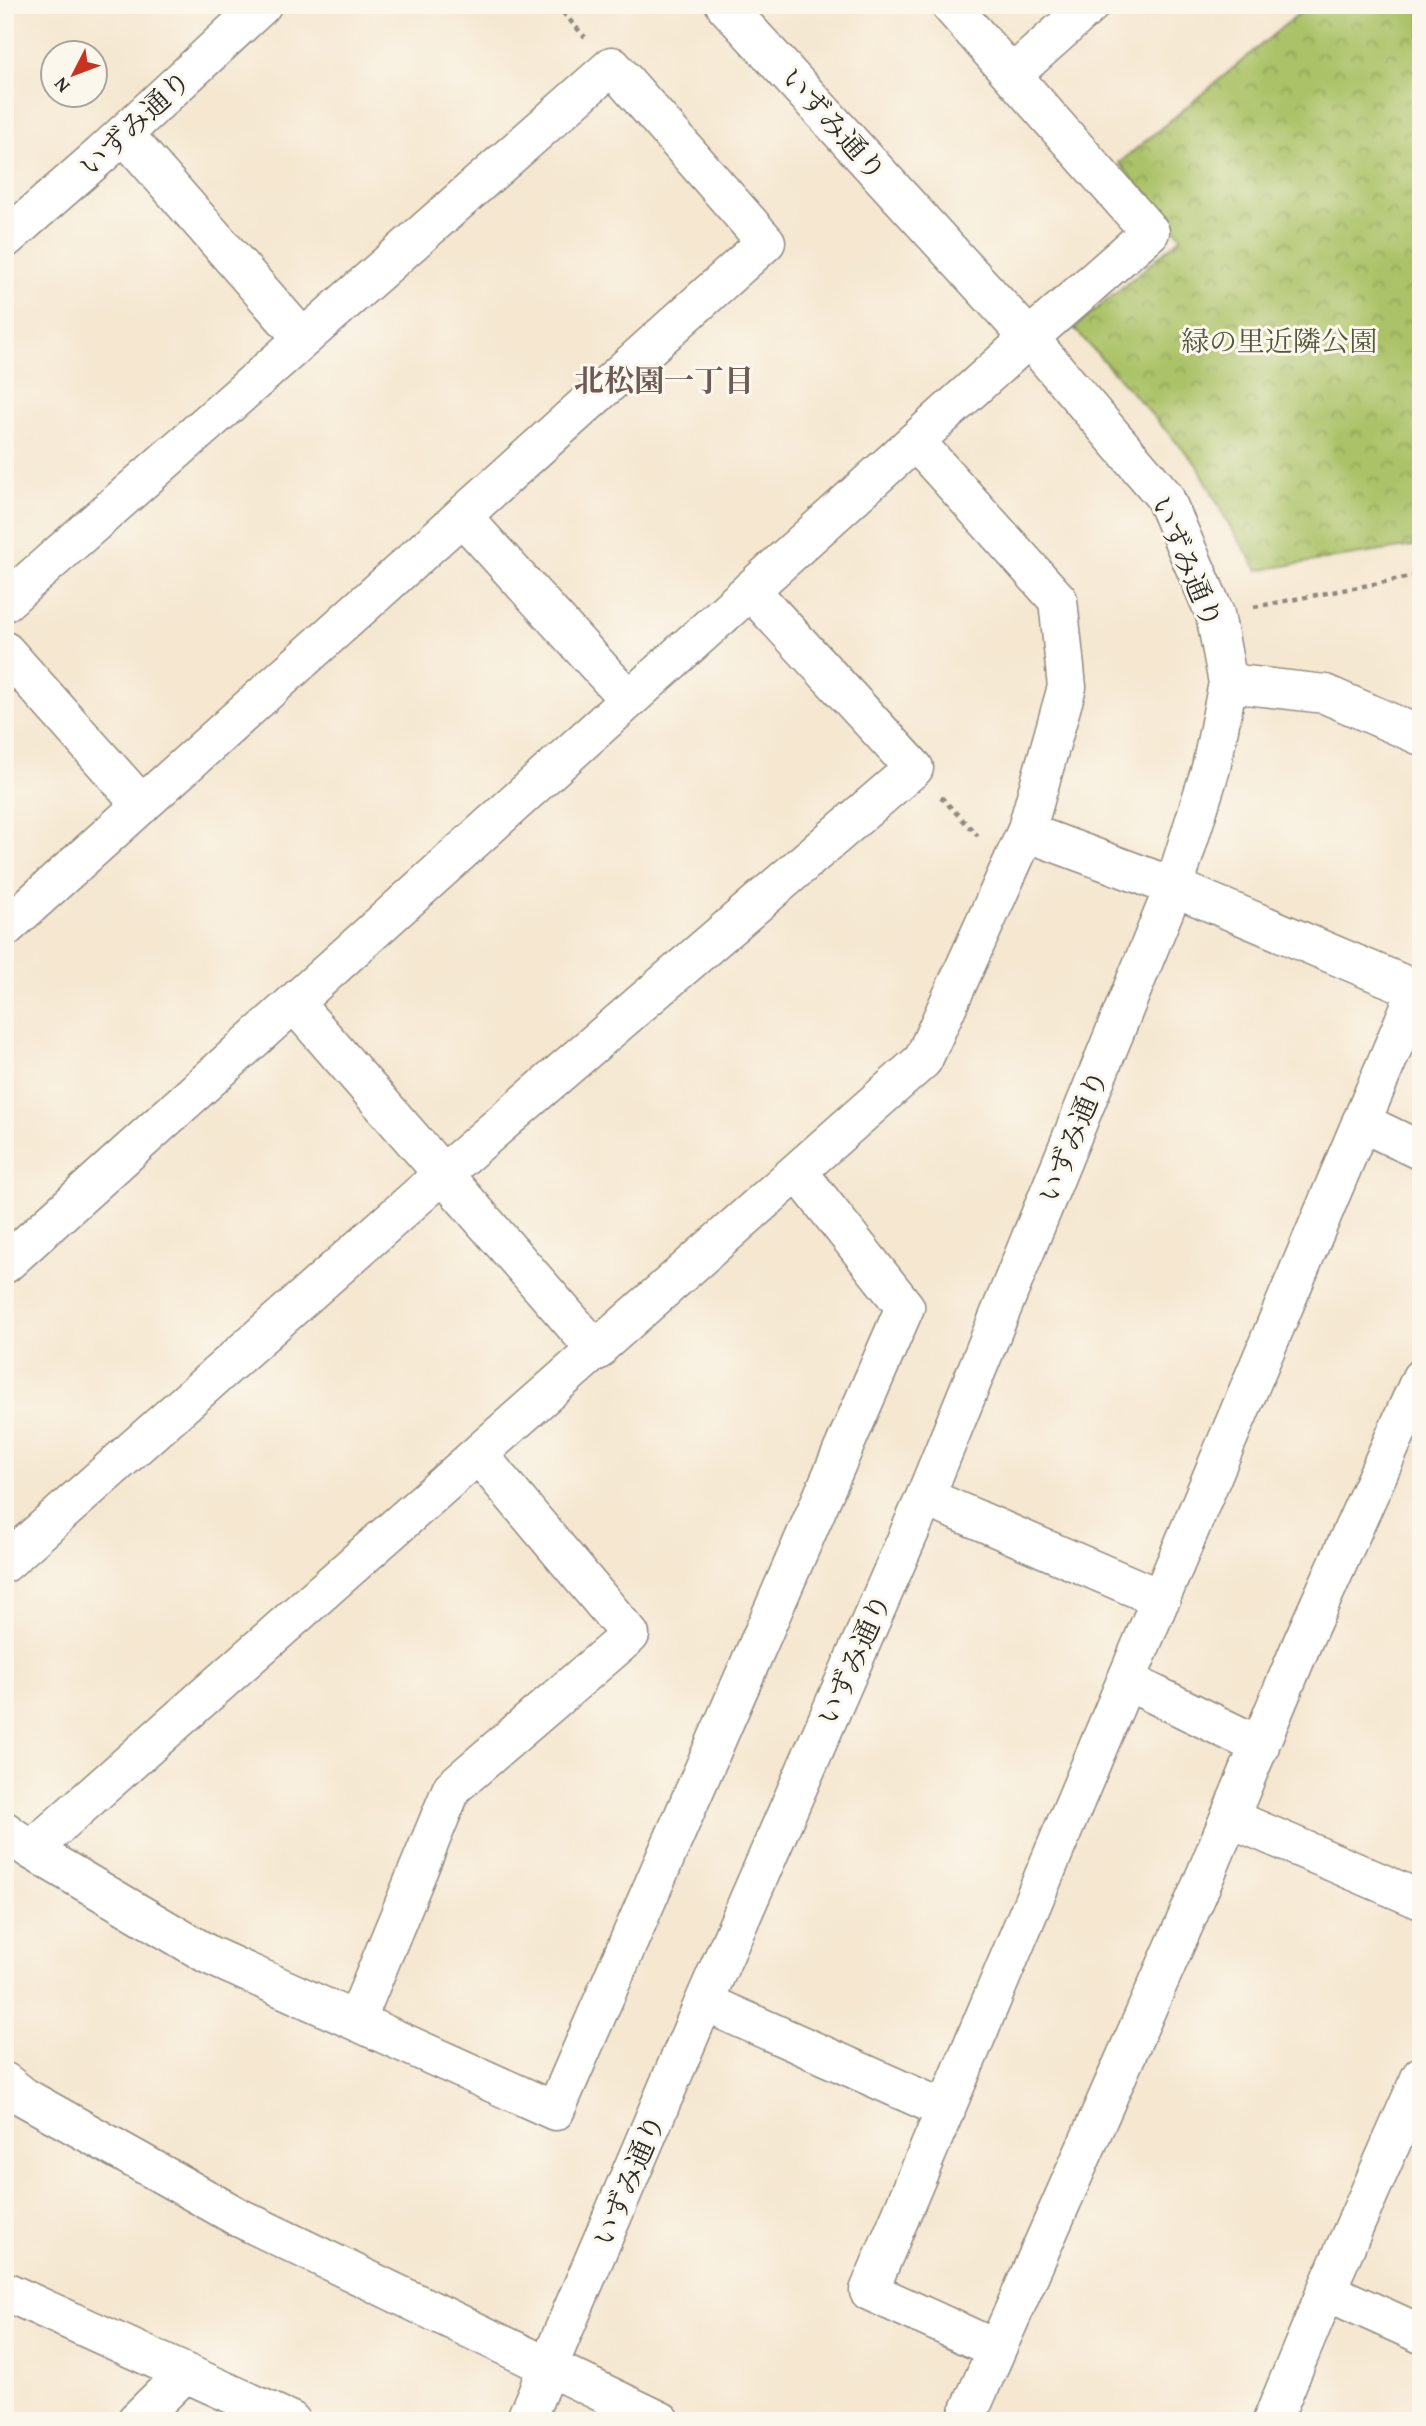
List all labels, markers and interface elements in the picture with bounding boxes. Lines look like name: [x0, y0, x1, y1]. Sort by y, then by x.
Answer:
north arrow: [38, 38, 108, 108]
street label: いずみ通り: [772, 58, 896, 189]
street label: いずみ通り: [69, 60, 200, 185]
text: N: [47, 71, 76, 99]
park label: 緑の里近隣公園: [1181, 320, 1377, 361]
district label: 北松園一丁目: [574, 358, 754, 402]
street label: いずみ通り: [1141, 489, 1234, 634]
street label: いずみ通り: [1027, 1063, 1118, 1208]
street label: いずみ通り: [806, 1587, 901, 1731]
street label: いずみ通り: [582, 2107, 675, 2252]

